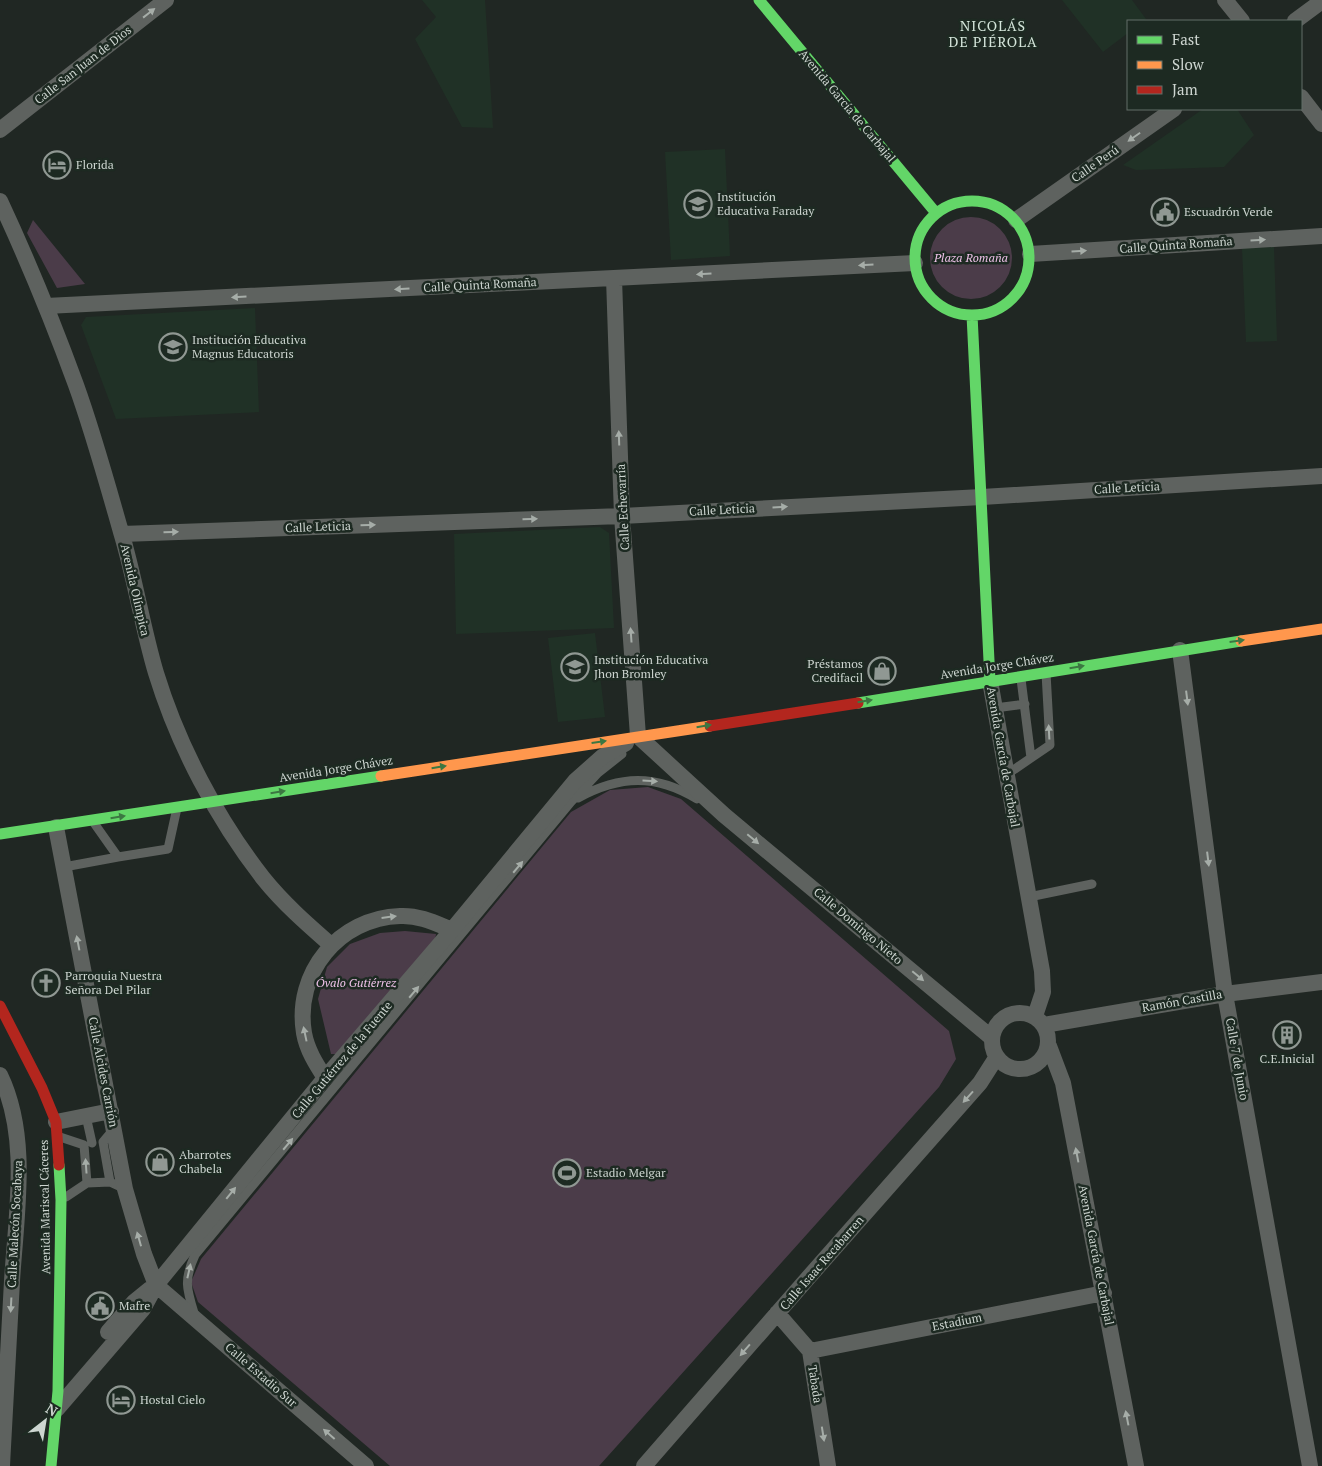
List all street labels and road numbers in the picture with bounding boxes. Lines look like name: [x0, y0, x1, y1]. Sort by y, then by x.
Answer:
street label: Calle San Juan de Dios: [31, 22, 134, 107]
street label: Avenida García de Carbajal: [796, 46, 899, 165]
street label: Calle Perú: [1068, 142, 1121, 185]
street label: Calle Quinta Romaña: [1119, 233, 1233, 256]
street label: Calle Quinta Romaña: [423, 274, 537, 295]
street label: Calle Echevarría: [613, 463, 632, 551]
street label: Calle Leticia: [1094, 478, 1160, 497]
street label: Calle Leticia: [689, 500, 755, 519]
street label: Calle Leticia: [285, 518, 351, 535]
street label: Avenida Olímpica: [118, 542, 153, 637]
street label: Avenida Jorge Chávez: [939, 649, 1055, 682]
street label: Avenida García de Carbajal: [984, 685, 1023, 829]
street label: Avenida Jorge Chávez: [278, 752, 394, 785]
street label: Calle Domingo Nieto: [811, 884, 906, 967]
street label: Ramón Castilla: [1141, 986, 1223, 1015]
street label: Calle Gutiérrez de la Fuente: [288, 998, 395, 1121]
street label: Calle Alcides Carrión: [85, 1016, 122, 1128]
street label: Calle 7 de Junio: [1223, 1017, 1252, 1102]
street label: Avenida Mariscal Cáceres: [36, 1140, 53, 1274]
street label: Calle Malecón Socabaya: [4, 1160, 25, 1288]
street label: Avenida García de Carbajal: [1076, 1184, 1118, 1327]
street label: Calle Isaac Recabarren: [777, 1212, 867, 1313]
street label: Estadium: [931, 1309, 984, 1334]
street label: Calle Estadio Sur: [222, 1339, 301, 1410]
street label: Tabada: [805, 1364, 826, 1404]

